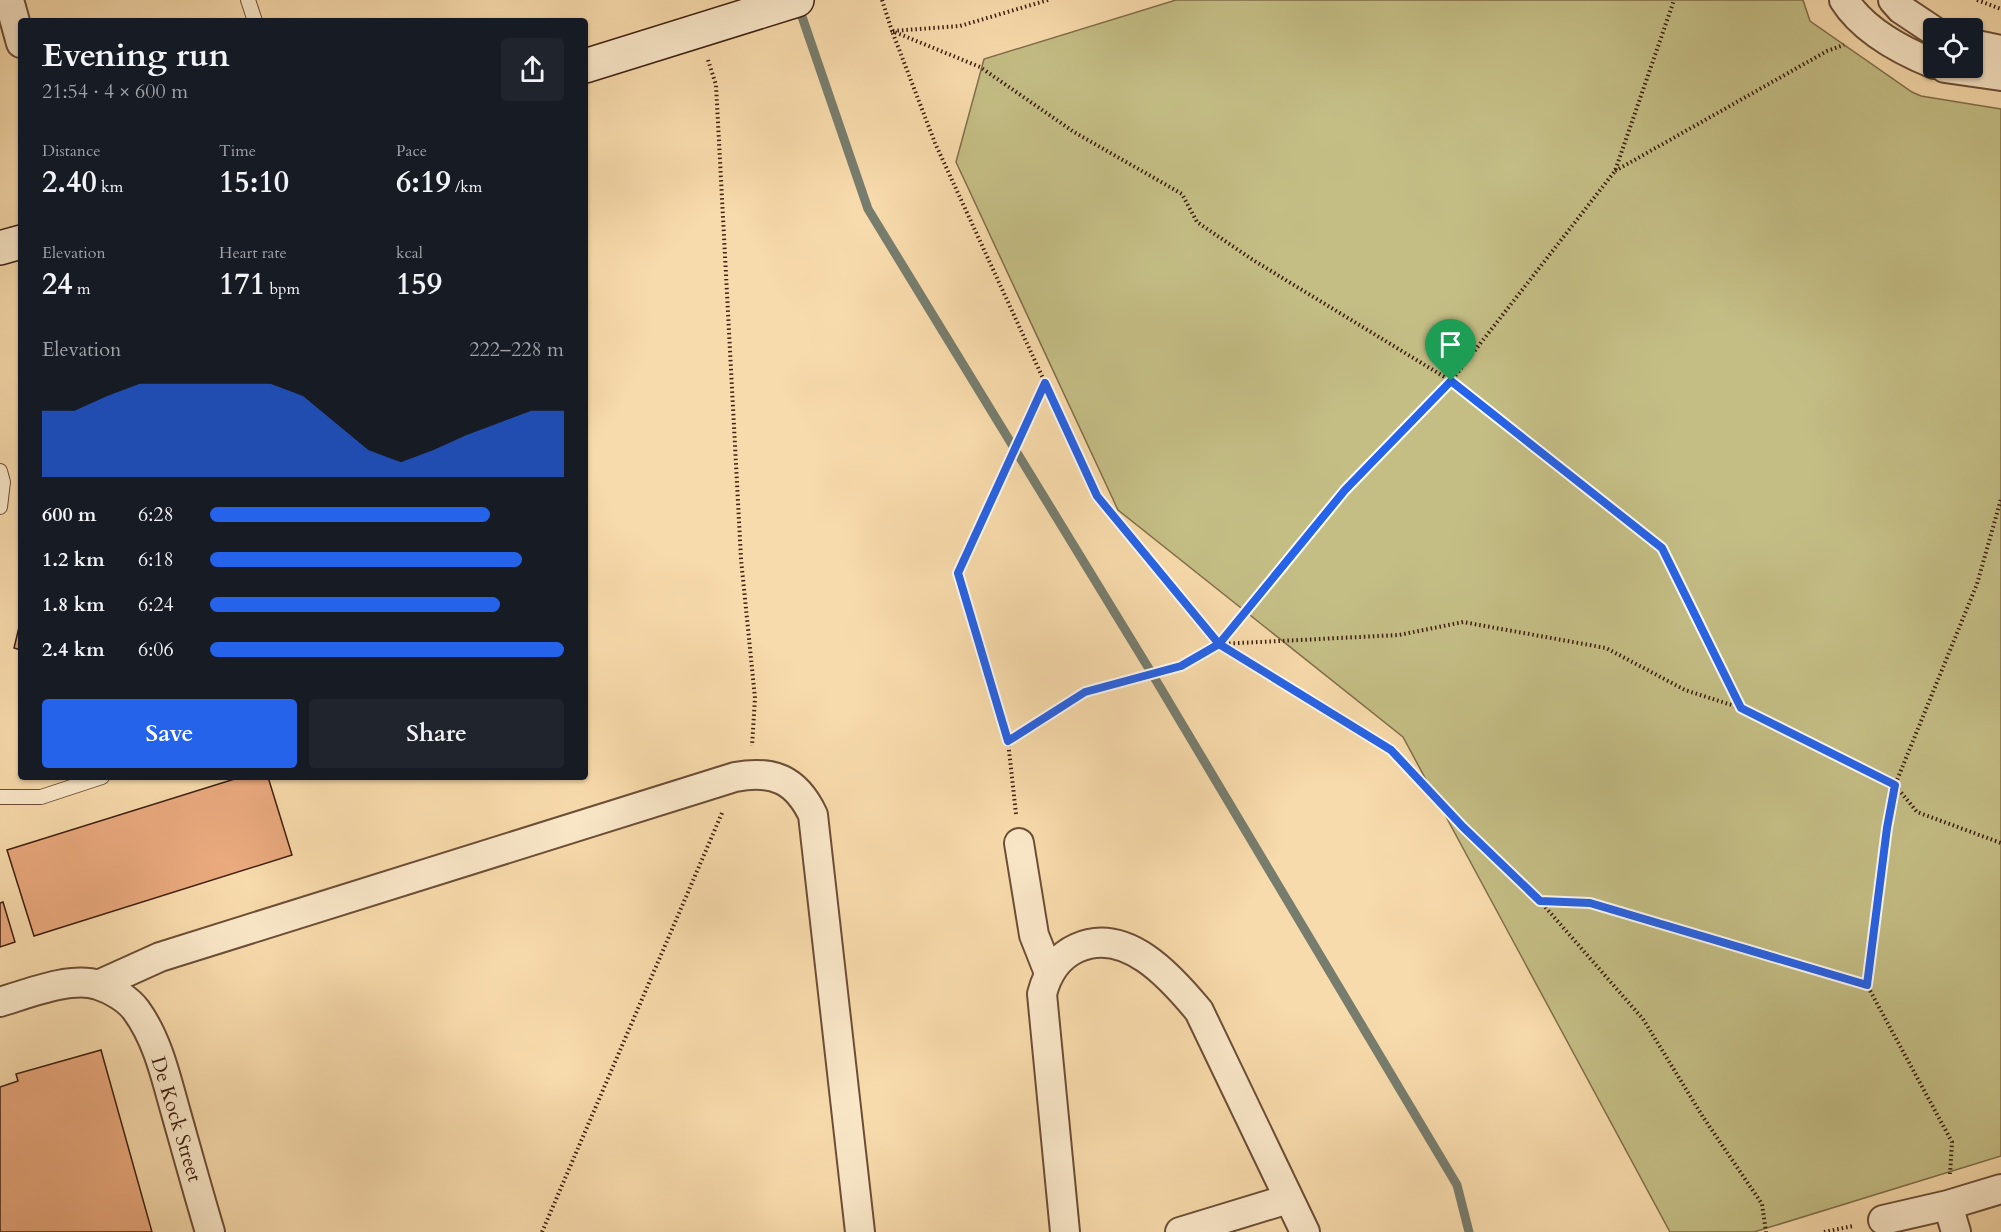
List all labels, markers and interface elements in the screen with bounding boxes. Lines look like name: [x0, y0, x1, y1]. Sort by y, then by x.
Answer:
map controls: [1923, 18, 1983, 78]
button: locate: [1923, 18, 1983, 78]
text: Evening run: [42, 33, 230, 78]
button: share: [501, 38, 564, 101]
text: 21:54 · 4 × 600 m: [42, 78, 188, 105]
text: Distance: [42, 140, 100, 162]
text: Time: [219, 140, 256, 162]
text: Pace: [396, 140, 427, 162]
text: 2.40: [42, 162, 97, 203]
text: 15:10: [219, 162, 289, 203]
text: 6:19: [396, 162, 451, 203]
text: km: [97, 176, 123, 198]
text: /km: [451, 176, 482, 198]
text: Elevation: [42, 242, 106, 264]
text: Heart rate: [219, 242, 287, 264]
text: kcal: [396, 242, 423, 264]
text: 24: [42, 264, 73, 305]
text: 171: [219, 264, 265, 305]
text: 159: [396, 264, 442, 305]
text: m: [73, 278, 91, 300]
text: bpm: [265, 278, 300, 300]
pin: [1425, 319, 1476, 381]
icon: arrive: [1434, 328, 1467, 361]
text: Elevation: [42, 336, 121, 363]
text: 222–228 m: [469, 336, 564, 363]
text: 600 m: [42, 501, 97, 528]
text: 6:28: [138, 501, 174, 528]
text: 1.2 km: [42, 546, 105, 573]
text: 6:18: [138, 546, 174, 573]
text: 1.8 km: [42, 591, 105, 618]
text: 6:24: [138, 591, 174, 618]
text: 2.4 km: [42, 636, 105, 663]
text: 6:06: [138, 636, 174, 663]
button: Save: [42, 699, 297, 768]
button: Share: [309, 699, 564, 768]
street label: De Kock Street: [145, 1053, 209, 1186]

